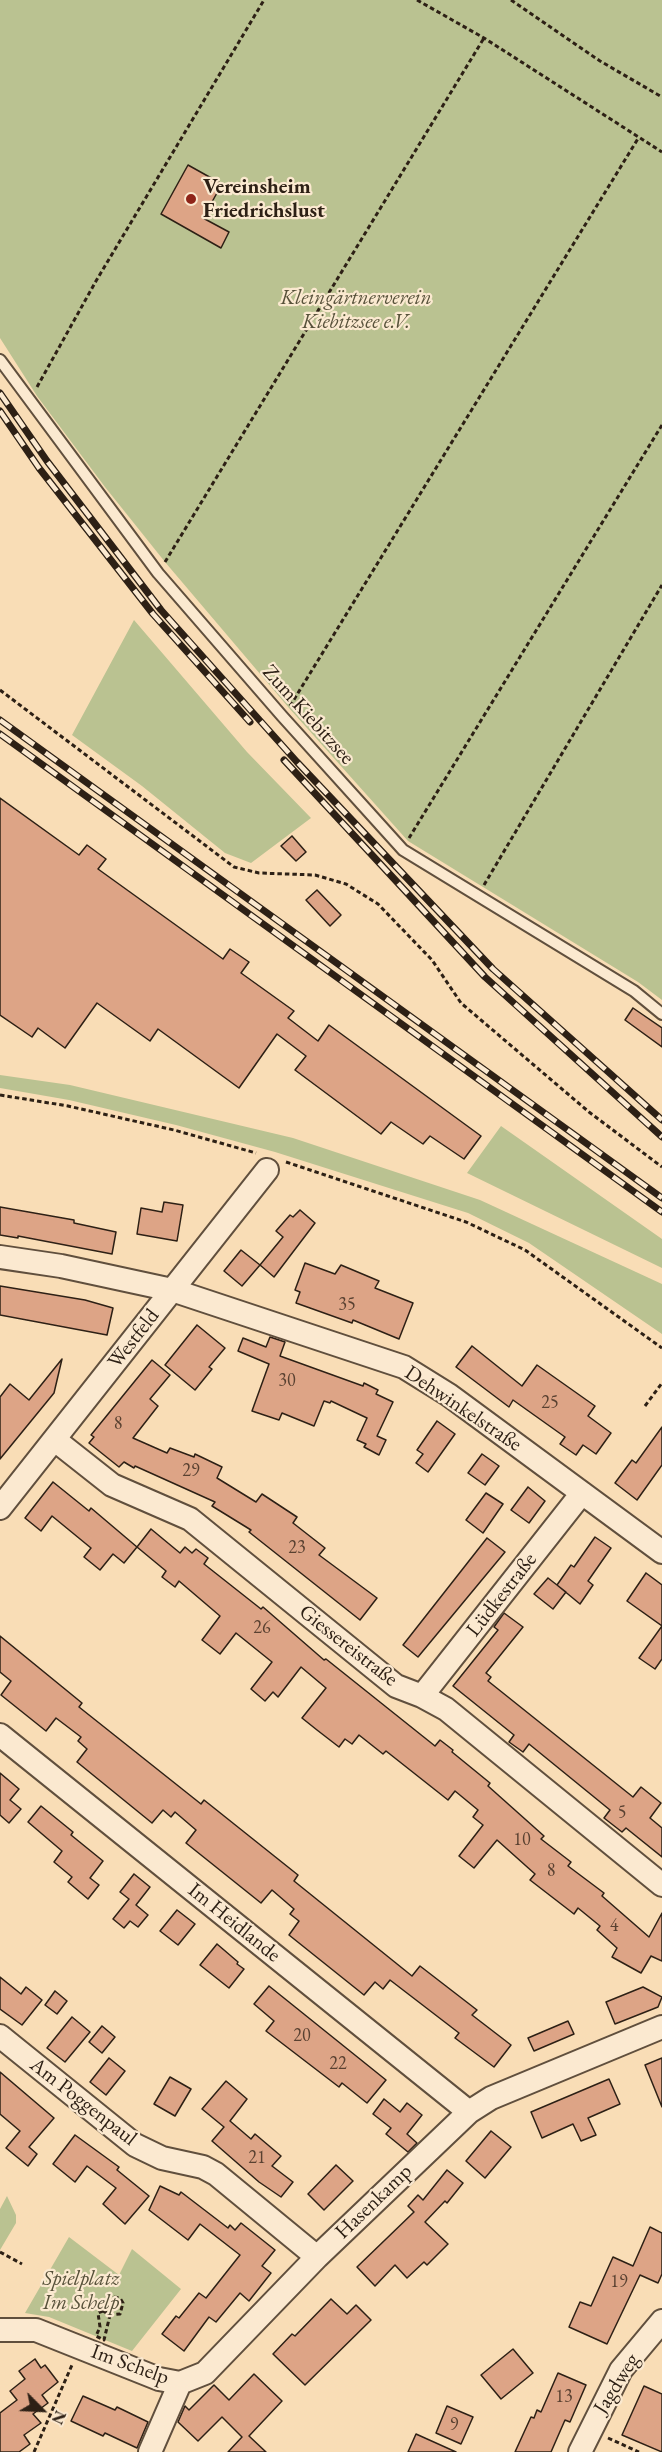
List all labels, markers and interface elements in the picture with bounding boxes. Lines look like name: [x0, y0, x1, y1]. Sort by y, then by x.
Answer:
place label: Vereinsheim Friedrichslust: [203, 174, 325, 224]
marker: Vereinsheim Friedrichslust: [184, 192, 198, 206]
park label: Kleingärtnerverein Kiebitzsee e.V.: [280, 285, 432, 335]
street label: Zum Kiebitzsee: [257, 660, 359, 770]
house number: 35: [338, 1294, 356, 1316]
street label: Westfeld: [103, 1304, 165, 1374]
street label: Dehwinkelstraße: [400, 1361, 526, 1457]
house number: 30: [278, 1370, 296, 1392]
house number: 25: [541, 1392, 559, 1414]
house number: 8: [114, 1413, 122, 1435]
house number: 29: [182, 1460, 200, 1482]
house number: 23: [288, 1537, 306, 1559]
street label: Lüdkestraße: [461, 1548, 543, 1642]
street label: Giessereistraße: [294, 1600, 402, 1692]
house number: 26: [253, 1617, 271, 1639]
house number: 5: [618, 1802, 626, 1824]
house number: 10: [513, 1829, 531, 1851]
house number: 8: [547, 1860, 555, 1882]
street label: Im Heidlande: [183, 1878, 285, 1968]
house number: 4: [610, 1915, 618, 1937]
house number: 20: [293, 2025, 311, 2047]
street label: Am Poggenpaul: [25, 2053, 141, 2151]
house number: 22: [329, 2053, 347, 2075]
house number: 21: [248, 2147, 266, 2169]
street label: Hasenkamp: [330, 2159, 418, 2245]
park label: Spielplatz Im Schelp: [42, 2266, 120, 2316]
house number: 19: [610, 2271, 628, 2293]
street label: Im Schelp: [88, 2339, 172, 2391]
street label: Jagdweg: [589, 2349, 645, 2419]
north arrow: [12, 2380, 72, 2440]
house number: 13: [555, 2386, 573, 2408]
text: N: [47, 2407, 71, 2428]
house number: 9: [450, 2414, 458, 2436]

